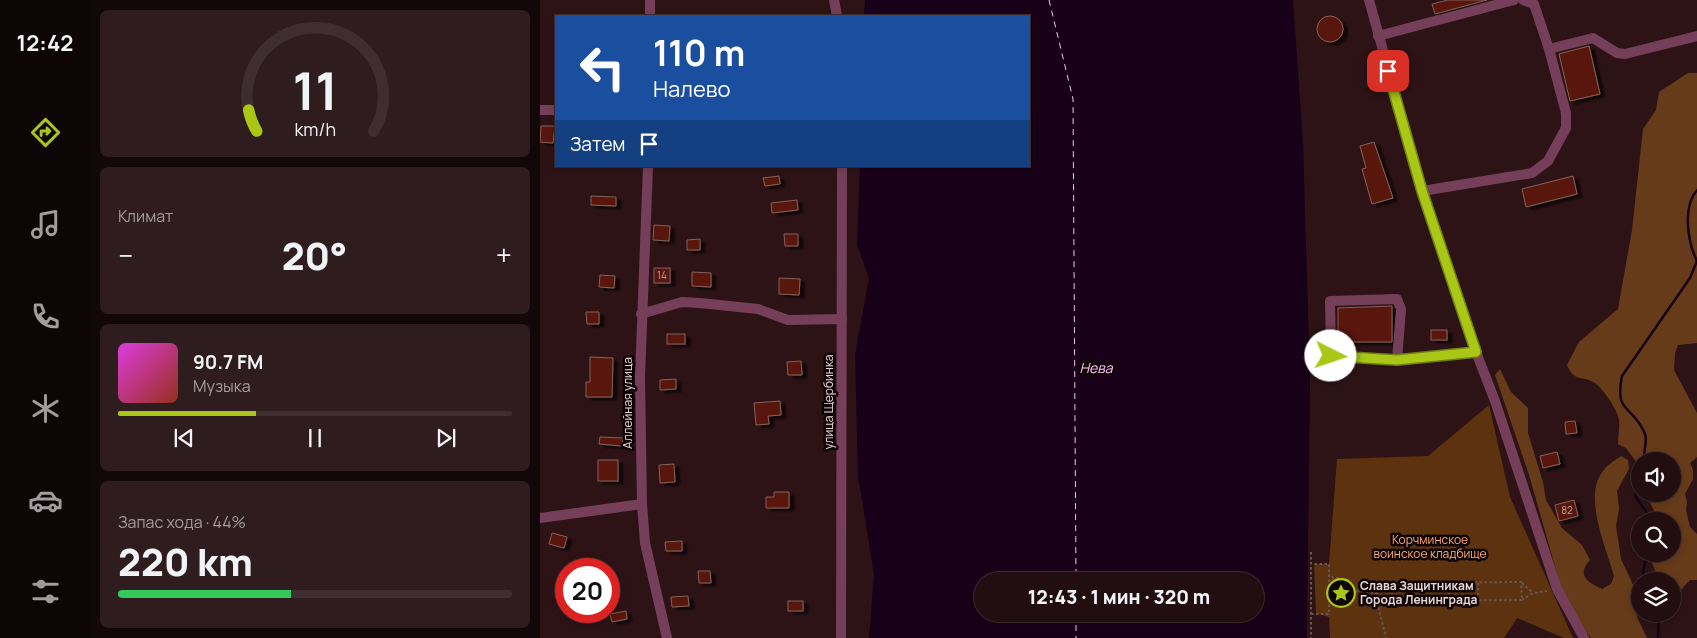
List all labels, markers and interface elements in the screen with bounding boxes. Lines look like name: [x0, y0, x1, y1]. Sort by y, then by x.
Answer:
text: 12:42: [17, 28, 73, 58]
text: 110 m: [653, 29, 745, 77]
icon: left: [570, 35, 635, 100]
pin: [1367, 50, 1409, 92]
text: 11: [292, 55, 338, 126]
icon: arrive: [1374, 57, 1402, 85]
text: Налево: [653, 74, 731, 104]
icon: directions: [28, 115, 63, 150]
text: km/h: [294, 117, 336, 141]
icon: arrive: [635, 130, 663, 158]
text: Затем: [570, 131, 625, 157]
text: Климат: [118, 205, 173, 227]
icon: music: [28, 207, 63, 242]
text: 20°: [282, 229, 347, 281]
text: −: [118, 236, 133, 274]
text: +: [496, 236, 512, 274]
house number: 14: [657, 268, 667, 282]
icon: phone: [28, 299, 63, 334]
position arrow: [1304, 329, 1356, 381]
text: 90.7 FM: [193, 349, 263, 375]
street label: улица Щербинка: [820, 354, 837, 450]
street label: Аллейная улица: [619, 357, 636, 449]
water label: Нева: [1079, 358, 1114, 377]
text: Музыка: [193, 375, 251, 397]
icon: climate: [28, 391, 63, 426]
icon: previous: [170, 424, 198, 452]
icon: pause: [301, 424, 329, 452]
icon: next: [432, 424, 460, 452]
map controls: [1631, 452, 1681, 622]
button: sound: [1631, 452, 1681, 502]
icon: car: [28, 483, 63, 518]
house number: 82: [1561, 503, 1573, 517]
text: Запас хода · 44%: [118, 511, 246, 533]
button: search: [1631, 512, 1681, 562]
park label: Корчминское воинское кладбище: [1373, 531, 1487, 562]
text: 220 km: [118, 535, 253, 587]
speed limit sign: 20: [555, 558, 620, 623]
button: layers: [1631, 572, 1681, 622]
icon: filters: [28, 574, 63, 609]
place label: Слава Защитникам Города Ленинграда: [1360, 577, 1478, 608]
place icon: Слава Защитникам Города Ленинграда: [1326, 578, 1356, 608]
text: 12:43 · 1 мин · 320 m: [1028, 584, 1210, 610]

